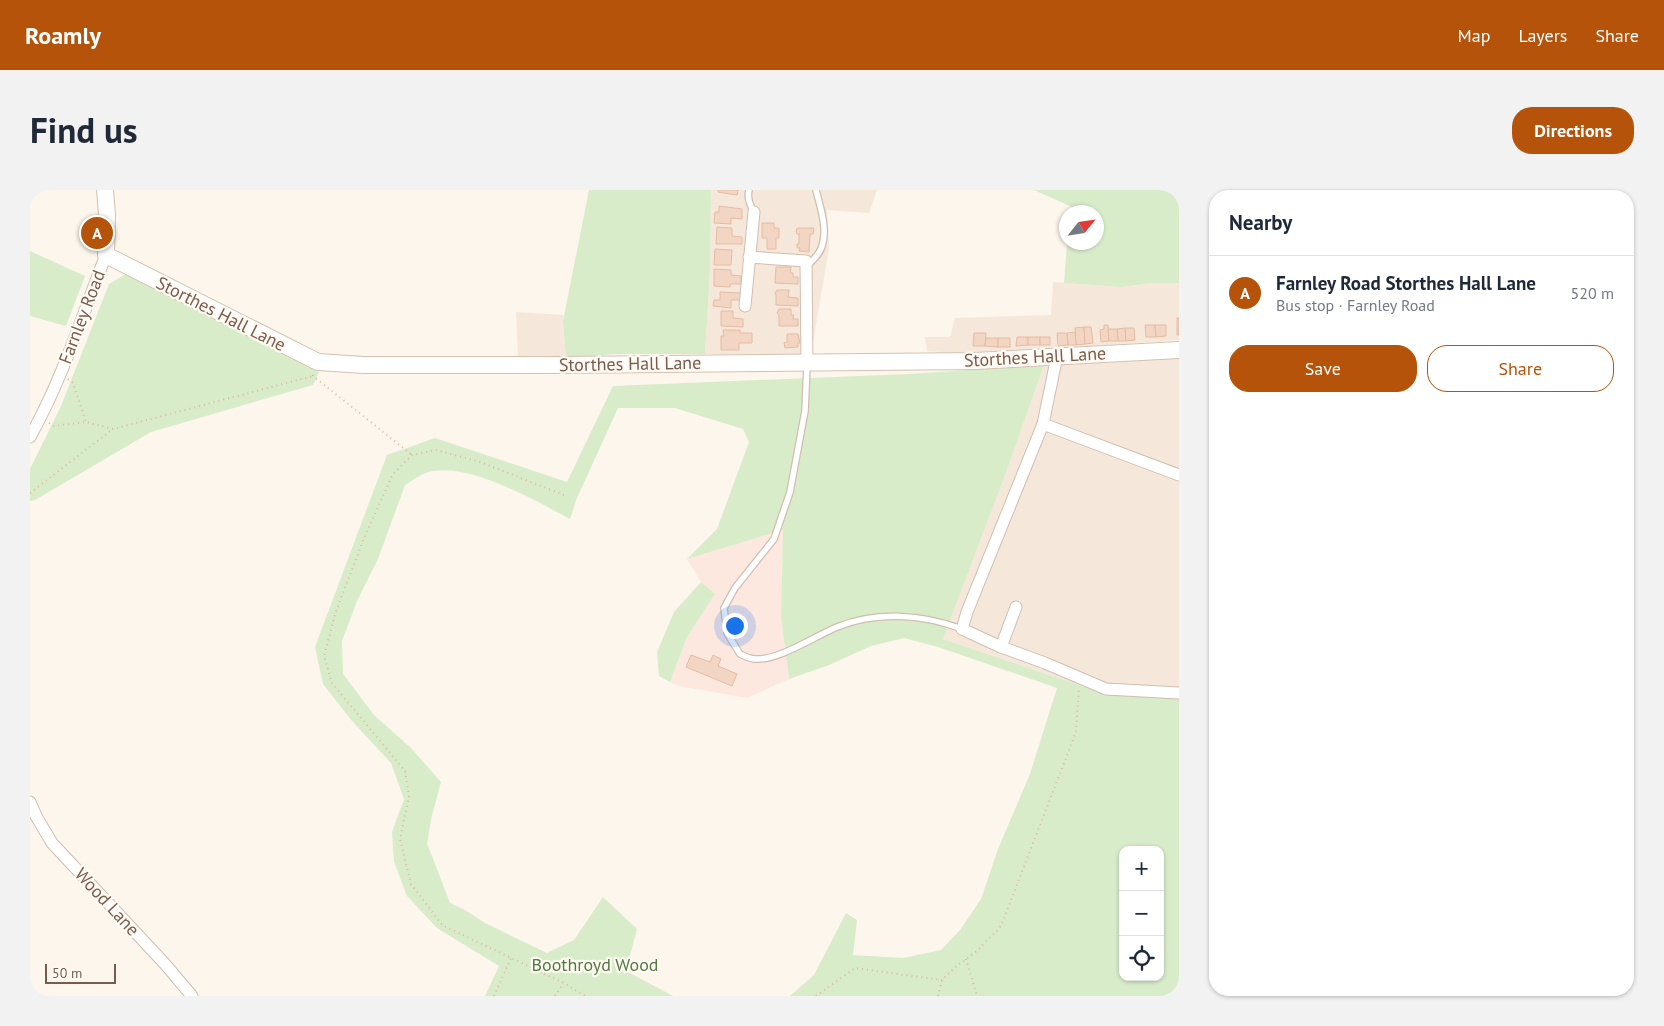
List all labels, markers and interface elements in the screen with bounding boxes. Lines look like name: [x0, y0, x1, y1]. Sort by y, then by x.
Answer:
text: Roamly: [25, 20, 101, 51]
text: Map: [1458, 24, 1490, 47]
text: Layers: [1518, 24, 1567, 47]
text: Share: [1595, 24, 1639, 47]
text: Find us: [30, 107, 138, 153]
button: Directions: [1512, 107, 1634, 154]
north arrow: [1059, 205, 1104, 250]
text: Nearby: [1229, 209, 1292, 236]
pin: A: [81, 214, 113, 252]
street label: Farnley Road: [53, 267, 110, 367]
street label: Storthes Hall Lane: [153, 271, 290, 356]
text: Farnley Road Storthes Hall Lane: [1276, 271, 1536, 295]
text: A: [1240, 283, 1250, 303]
text: 520 m: [1571, 283, 1614, 303]
text: Bus stop · Farnley Road: [1276, 295, 1435, 315]
street label: Storthes Hall Lane: [963, 341, 1107, 372]
button: Save: [1229, 345, 1417, 392]
button: Share: [1427, 345, 1614, 392]
street label: Storthes Hall Lane: [559, 351, 701, 376]
your location: [722, 613, 748, 639]
map controls: [1119, 846, 1164, 981]
button: +: [1119, 846, 1164, 891]
street label: Wood Lane: [70, 863, 145, 941]
button: −: [1119, 891, 1164, 936]
button: locate: [1119, 936, 1164, 981]
park label: Boothroyd Wood: [532, 953, 658, 976]
scale bar: [45, 961, 116, 984]
text: 50 m: [52, 964, 82, 982]

